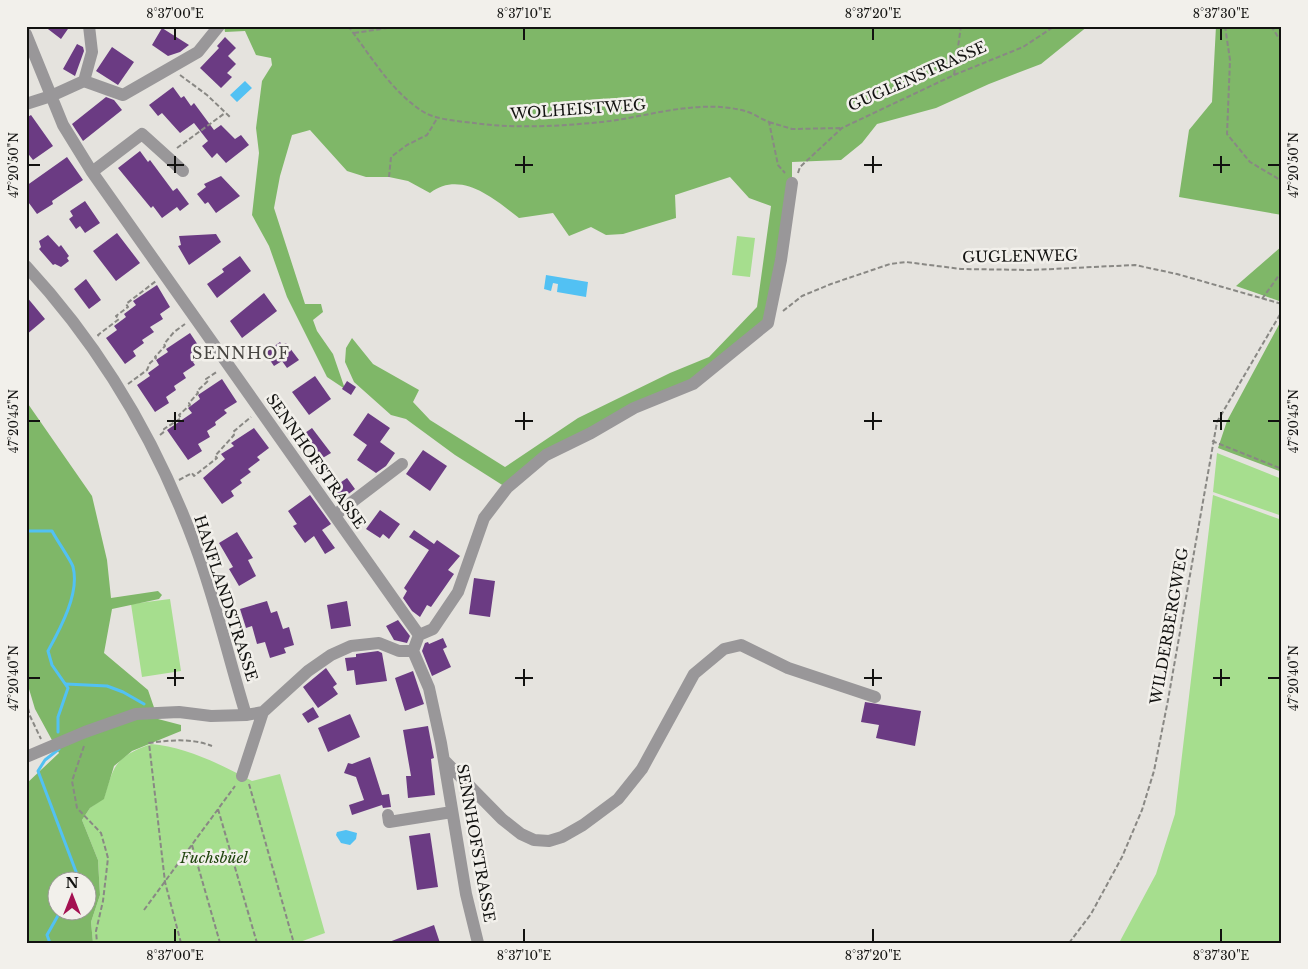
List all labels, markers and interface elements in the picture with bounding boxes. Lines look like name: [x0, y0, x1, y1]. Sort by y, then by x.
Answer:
text: 8°37'00"E: [146, 6, 204, 21]
text: 8°37'10"E: [497, 6, 552, 21]
text: 8°37'20"E: [845, 6, 902, 21]
text: 8°37'30"E: [1193, 6, 1250, 21]
street label: GUGLENSTRASSE: [845, 37, 989, 115]
street label: WOLHEISTWEG: [508, 95, 647, 123]
text: 47°20'50"N: [6, 132, 21, 198]
text: 47°20'50"N: [1286, 132, 1301, 198]
street label: GUGLENWEG: [962, 245, 1078, 267]
district label: SENNHOF: [192, 343, 290, 363]
text: 47°20'45"N: [6, 389, 21, 453]
text: 47°20'45"N: [1286, 389, 1301, 453]
street label: SENNHOFSTRASSE: [262, 390, 370, 532]
street label: HANFLANDSTRASSE: [190, 513, 262, 684]
street label: WILDERBERGWEG: [1146, 546, 1192, 707]
text: 47°20'40"N: [6, 645, 21, 711]
text: 47°20'40"N: [1286, 645, 1301, 711]
street label: SENNHOFSTRASSE: [453, 762, 499, 924]
park label: Fuchsbüel: [179, 848, 248, 867]
north arrow: [48, 872, 98, 922]
text: N: [65, 874, 79, 892]
text: 8°37'00"E: [146, 948, 204, 963]
text: 8°37'10"E: [497, 948, 552, 963]
text: 8°37'20"E: [845, 948, 902, 963]
text: 8°37'30"E: [1193, 948, 1250, 963]

